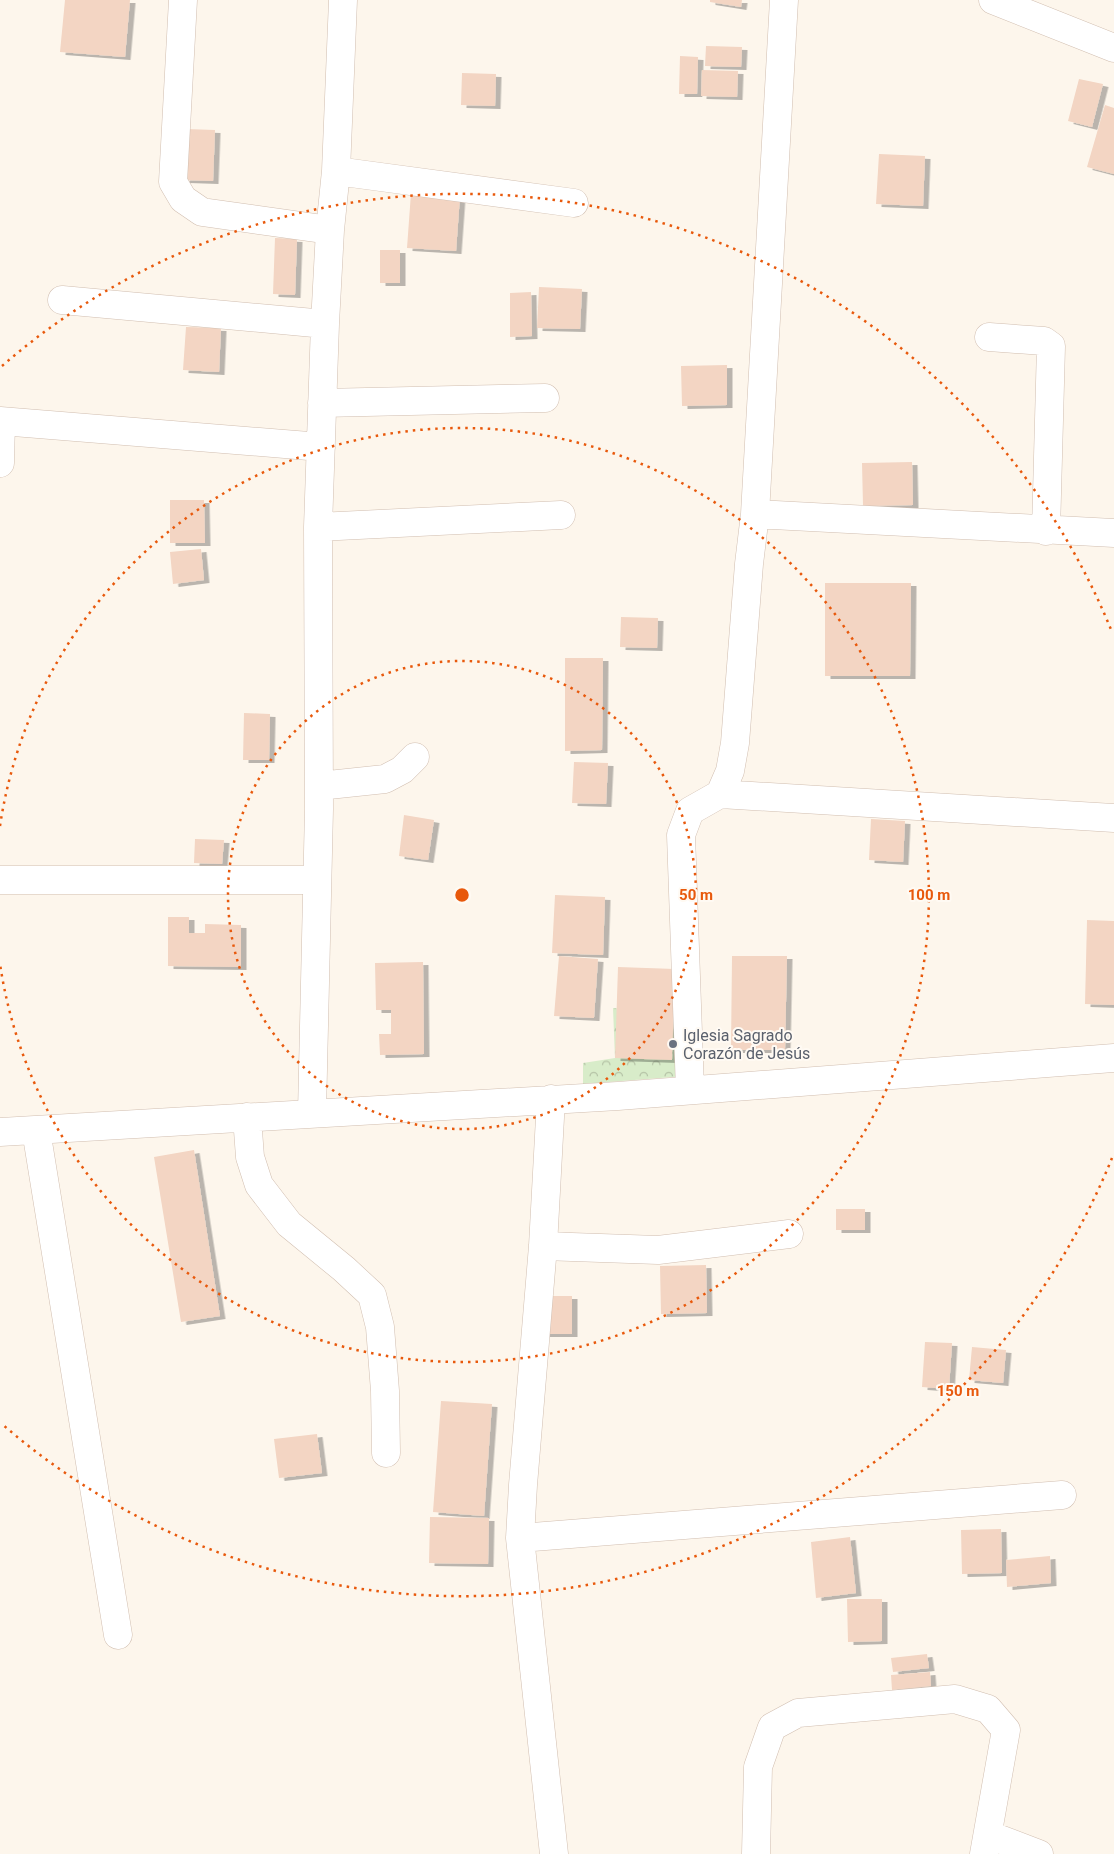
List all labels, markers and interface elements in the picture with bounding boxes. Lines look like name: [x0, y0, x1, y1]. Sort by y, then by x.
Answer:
centre of rings: [453, 886, 471, 904]
text: 50 m: [679, 886, 713, 904]
text: 100 m: [908, 886, 950, 904]
place label: Iglesia Sagrado Corazón de Jesús: [683, 1026, 810, 1063]
marker: Iglesia Sagrado Corazón de Jesús: [667, 1038, 679, 1050]
text: 150 m: [937, 1382, 979, 1400]

